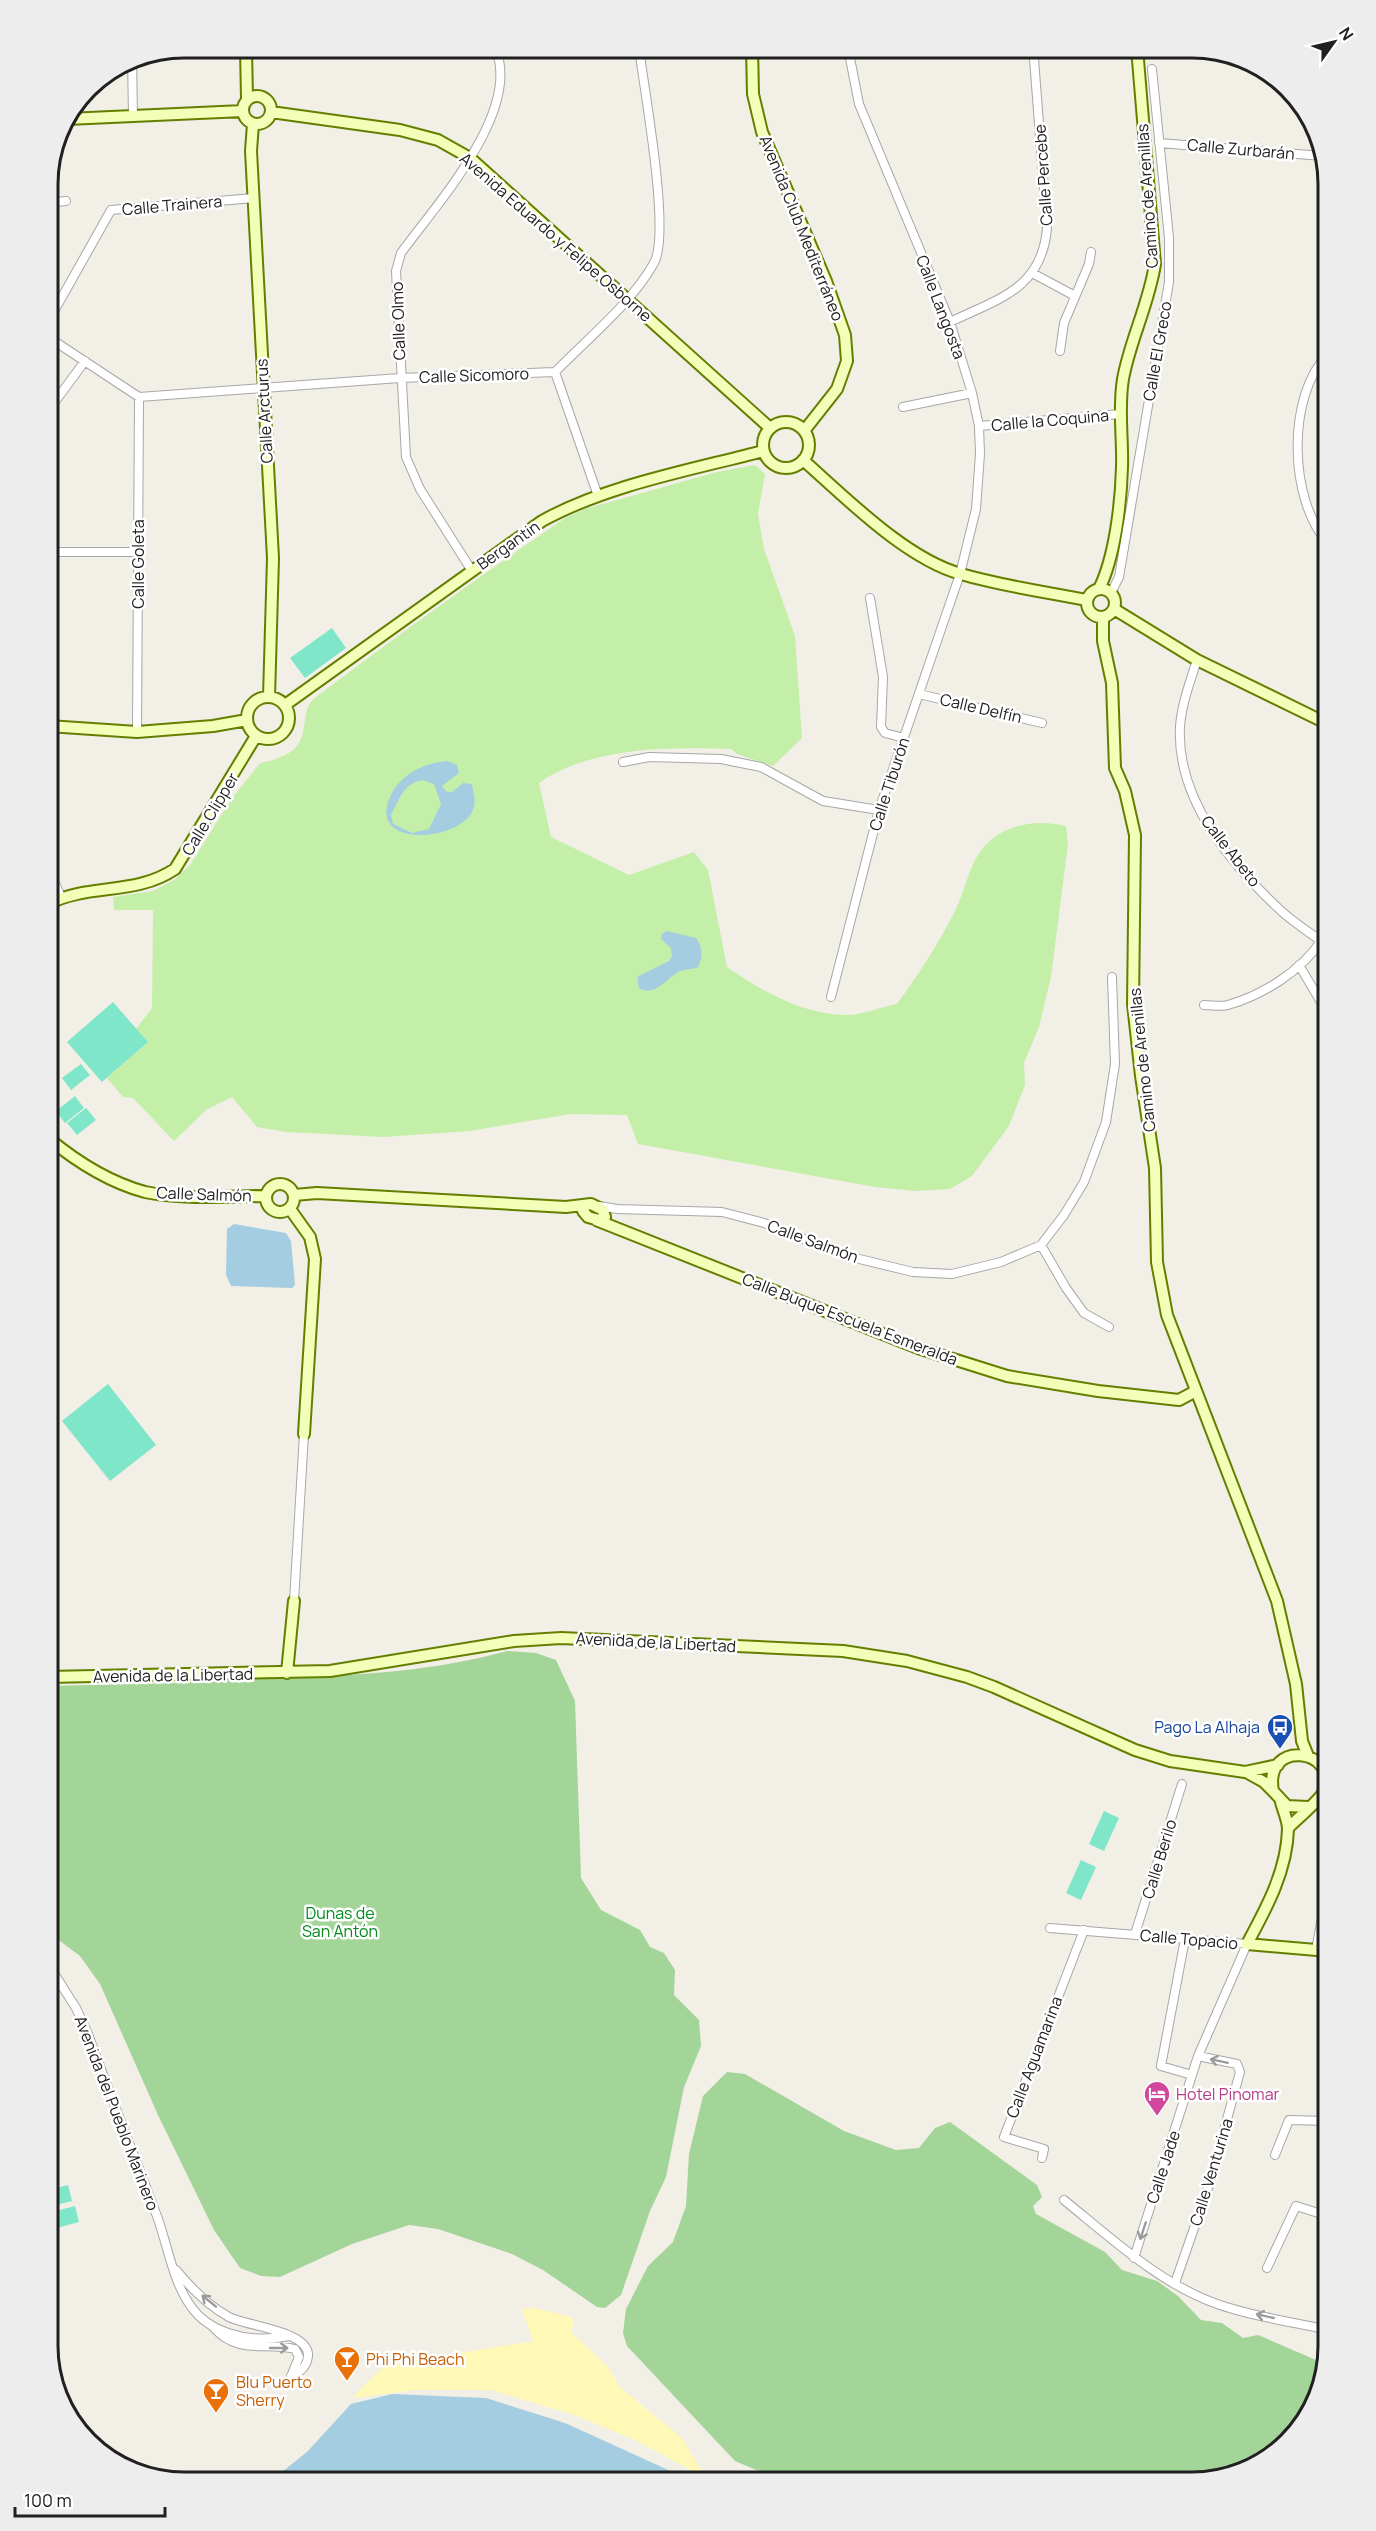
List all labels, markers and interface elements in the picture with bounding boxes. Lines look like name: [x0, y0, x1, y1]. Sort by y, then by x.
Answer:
north arrow: [1304, 12, 1364, 72]
text: N: [1334, 23, 1359, 45]
street label: Calle Percebe: [1028, 123, 1058, 227]
street label: Camino de Arenillas: [1131, 123, 1163, 269]
street label: Avenida Club Mediterráneo: [755, 132, 849, 324]
street label: Calle Zurbarán: [1186, 133, 1296, 165]
street label: Avenida Eduardo y Felipe Osborne: [455, 147, 657, 327]
street label: Calle Trainera: [121, 190, 223, 220]
street label: Calle Langosta: [911, 252, 971, 362]
street label: Calle Olmo: [386, 281, 410, 361]
street label: Calle El Greco: [1137, 299, 1177, 403]
street label: Calle Arcturus: [250, 358, 278, 464]
street label: Calle Sicomoro: [419, 362, 529, 388]
street label: Calle la Coquina: [990, 404, 1110, 436]
street label: Bergantin: [472, 515, 544, 575]
street label: Calle Goleta: [127, 519, 149, 609]
street label: Calle Delfín: [938, 688, 1024, 728]
street label: Calle Tiburón: [864, 734, 914, 834]
street label: Calle Clipper: [177, 768, 244, 860]
street label: Calle Abeto: [1196, 811, 1266, 891]
street label: Camino de Arenillas: [1123, 987, 1161, 1133]
street label: Calle Salmón: [156, 1181, 252, 1207]
street label: Calle Salmón: [764, 1214, 862, 1268]
street label: Calle Buque Escuela Esmeralda: [739, 1268, 961, 1370]
street label: Avenida de la Libertad: [575, 1627, 737, 1657]
street label: Avenida de la Libertad: [93, 1663, 253, 1687]
bus stop icon: Pago La Alhaja: [1265, 1712, 1295, 1750]
place label: Pago La Alhaja: [1154, 1716, 1260, 1738]
street label: Calle Berilo: [1136, 1816, 1182, 1902]
park label: Dunas de San Antón: [302, 1902, 378, 1942]
street label: Calle Topacio: [1139, 1924, 1239, 1954]
street label: Calle Aguamarina: [1001, 1993, 1067, 2121]
street label: Avenida del Pueblo Marinero: [70, 2012, 164, 2214]
one-way arrow: [1210, 2055, 1229, 2066]
hotel icon: Hotel Pinomar: [1142, 2079, 1172, 2117]
place label: Hotel Pinomar: [1176, 2083, 1280, 2105]
street label: Calle Venturina: [1184, 2115, 1238, 2229]
street label: Calle Jade: [1141, 2128, 1185, 2206]
one-way arrow: [1137, 2221, 1148, 2240]
one-way arrow: [202, 2294, 217, 2308]
one-way arrow: [1256, 2309, 1275, 2321]
one-way arrow: [269, 2342, 289, 2354]
bar icon: Phi Phi Beach: [332, 2344, 362, 2382]
place label: Phi Phi Beach: [366, 2348, 464, 2370]
place label: Blu Puerto Sherry: [236, 2371, 312, 2411]
bar icon: Blu Puerto Sherry: [201, 2376, 231, 2414]
scale bar: [15, 2480, 165, 2518]
text: 100 m: [24, 2488, 72, 2512]

